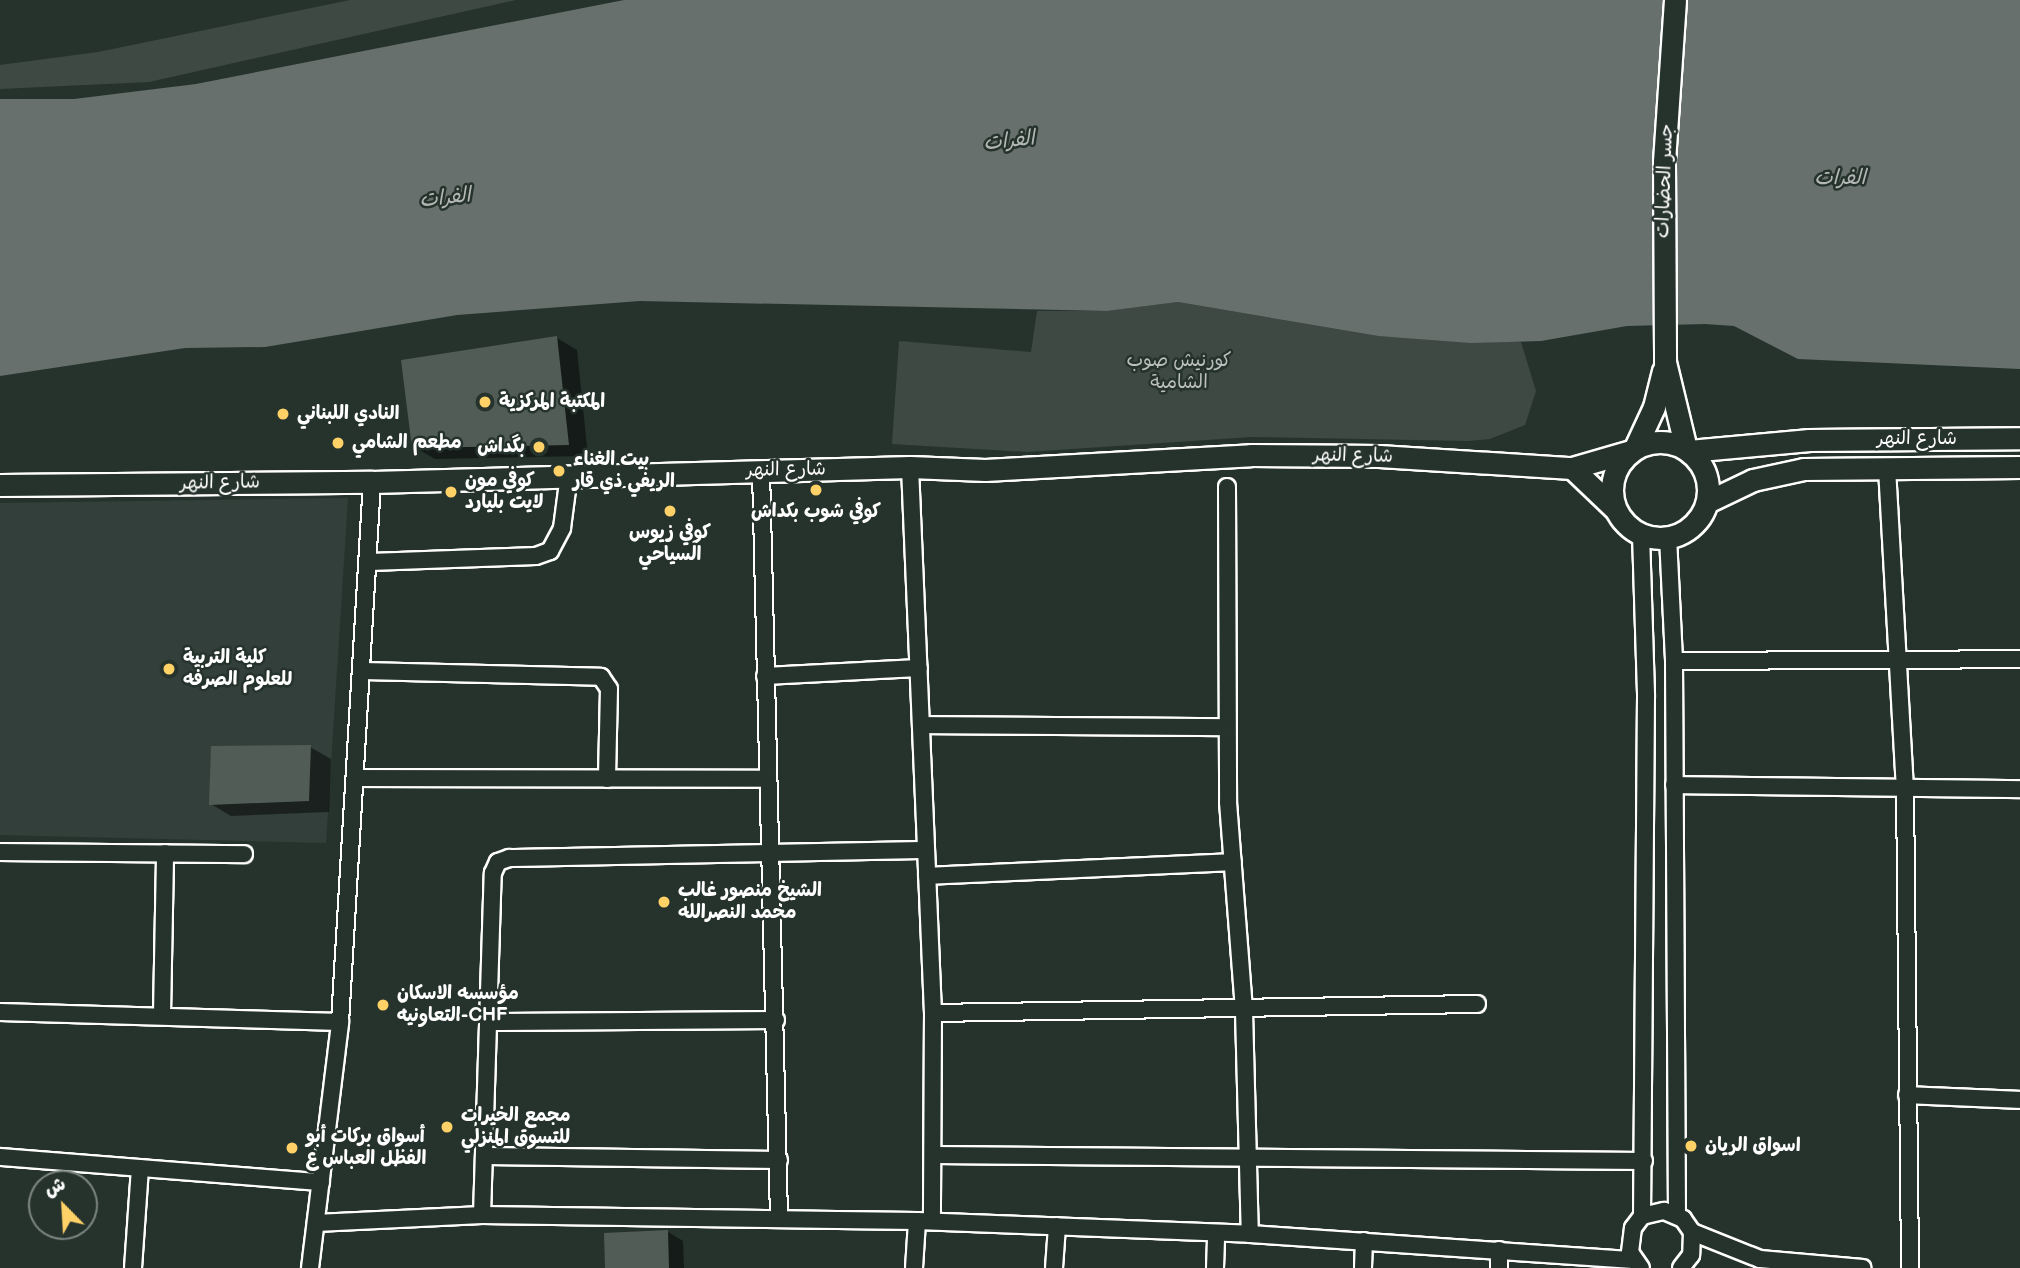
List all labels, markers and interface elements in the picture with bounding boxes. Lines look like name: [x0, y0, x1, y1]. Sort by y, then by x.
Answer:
street label: جسر الحضارات: [1652, 123, 1678, 239]
water label: الفرات: [982, 126, 1036, 156]
water label: الفرات: [1814, 165, 1866, 191]
water label: الفرات: [418, 183, 472, 213]
park label: كورنيش صوب الشامية: [1127, 350, 1231, 394]
place label: المكتبة المركزية: [499, 391, 605, 413]
marker: المكتبة المركزية: [477, 394, 493, 410]
place label: النادي اللبناني: [297, 403, 399, 425]
marker: النادي اللبناني: [275, 406, 291, 422]
street label: شارع النهر: [1877, 428, 1957, 450]
place label: مطعم الشامي: [352, 432, 462, 454]
marker: مطعم الشامي: [330, 435, 346, 451]
place label: بگداش: [477, 436, 525, 458]
marker: بگداش: [531, 439, 547, 455]
street label: شارع النهر: [1313, 444, 1393, 468]
place label: بيت الغناء الريفي ذي قار: [573, 449, 675, 493]
street label: شارع النهر: [746, 458, 826, 482]
marker: بيت الغناء الريفي ذي قار: [551, 463, 567, 479]
place label: كوفي مون لايت بليارد: [465, 470, 543, 514]
street label: شارع النهر: [180, 471, 260, 495]
marker: كوفي شوب بكداش: [808, 482, 824, 498]
marker: كوفي مون لايت بليارد: [443, 484, 459, 500]
place label: كوفي شوب بكداش: [751, 501, 881, 523]
marker: كوفي زيوس السياحي: [662, 503, 678, 519]
place label: كوفي زيوس السياحي: [629, 522, 711, 566]
place label: كلية التربية للعلوم الصرفه: [183, 647, 292, 691]
marker: كلية التربية للعلوم الصرفه: [161, 661, 177, 677]
place label: الشيخ منصور غالب محمد النصرالله: [678, 880, 822, 924]
marker: الشيخ منصور غالب محمد النصرالله: [656, 894, 672, 910]
place label: مؤسسه الاسكان التعاونيه-CHF: [397, 983, 519, 1027]
marker: مؤسسه الاسكان التعاونيه-CHF: [375, 997, 391, 1013]
place label: مجمع الخيرات للتسوق المنزلي: [461, 1105, 571, 1149]
marker: مجمع الخيرات للتسوق المنزلي: [439, 1119, 455, 1135]
place label: أسواق بركات أبو الفظل العباس ع: [306, 1126, 426, 1170]
place label: اسواق الريان: [1705, 1135, 1801, 1157]
marker: اسواق الريان: [1683, 1138, 1699, 1154]
marker: أسواق بركات أبو الفظل العباس ع: [284, 1140, 300, 1156]
north arrow: [28, 1170, 98, 1240]
text: ش: [41, 1172, 69, 1202]

